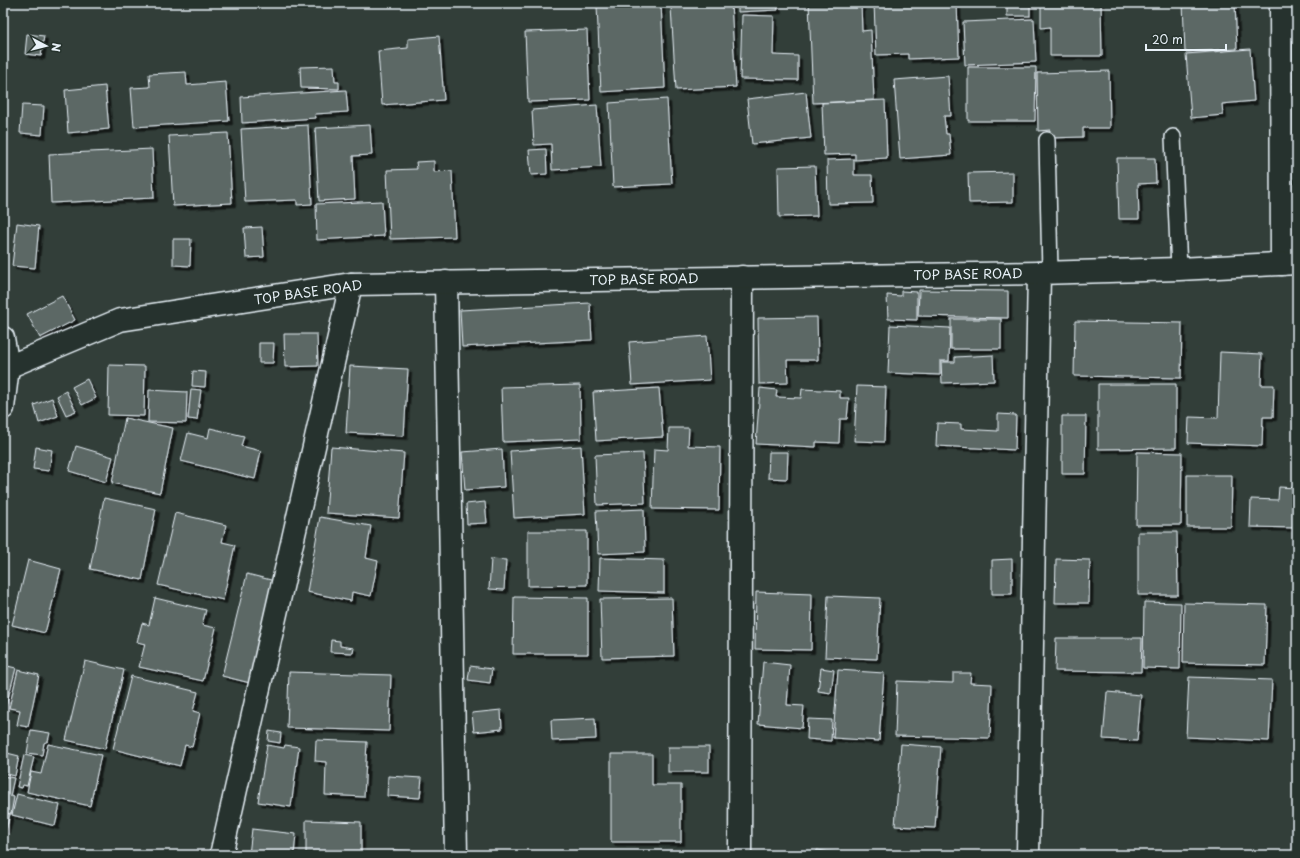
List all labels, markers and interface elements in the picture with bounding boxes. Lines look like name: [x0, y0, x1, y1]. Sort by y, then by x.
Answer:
north arrow: [26, 26, 66, 66]
scale bar: [1146, 26, 1226, 52]
text: 20 m: [1152, 30, 1183, 48]
text: N: [47, 42, 65, 53]
street label: TOP BASE ROAD: [913, 263, 1023, 284]
street label: TOP BASE ROAD: [589, 268, 699, 289]
street label: TOP BASE ROAD: [253, 274, 363, 309]

